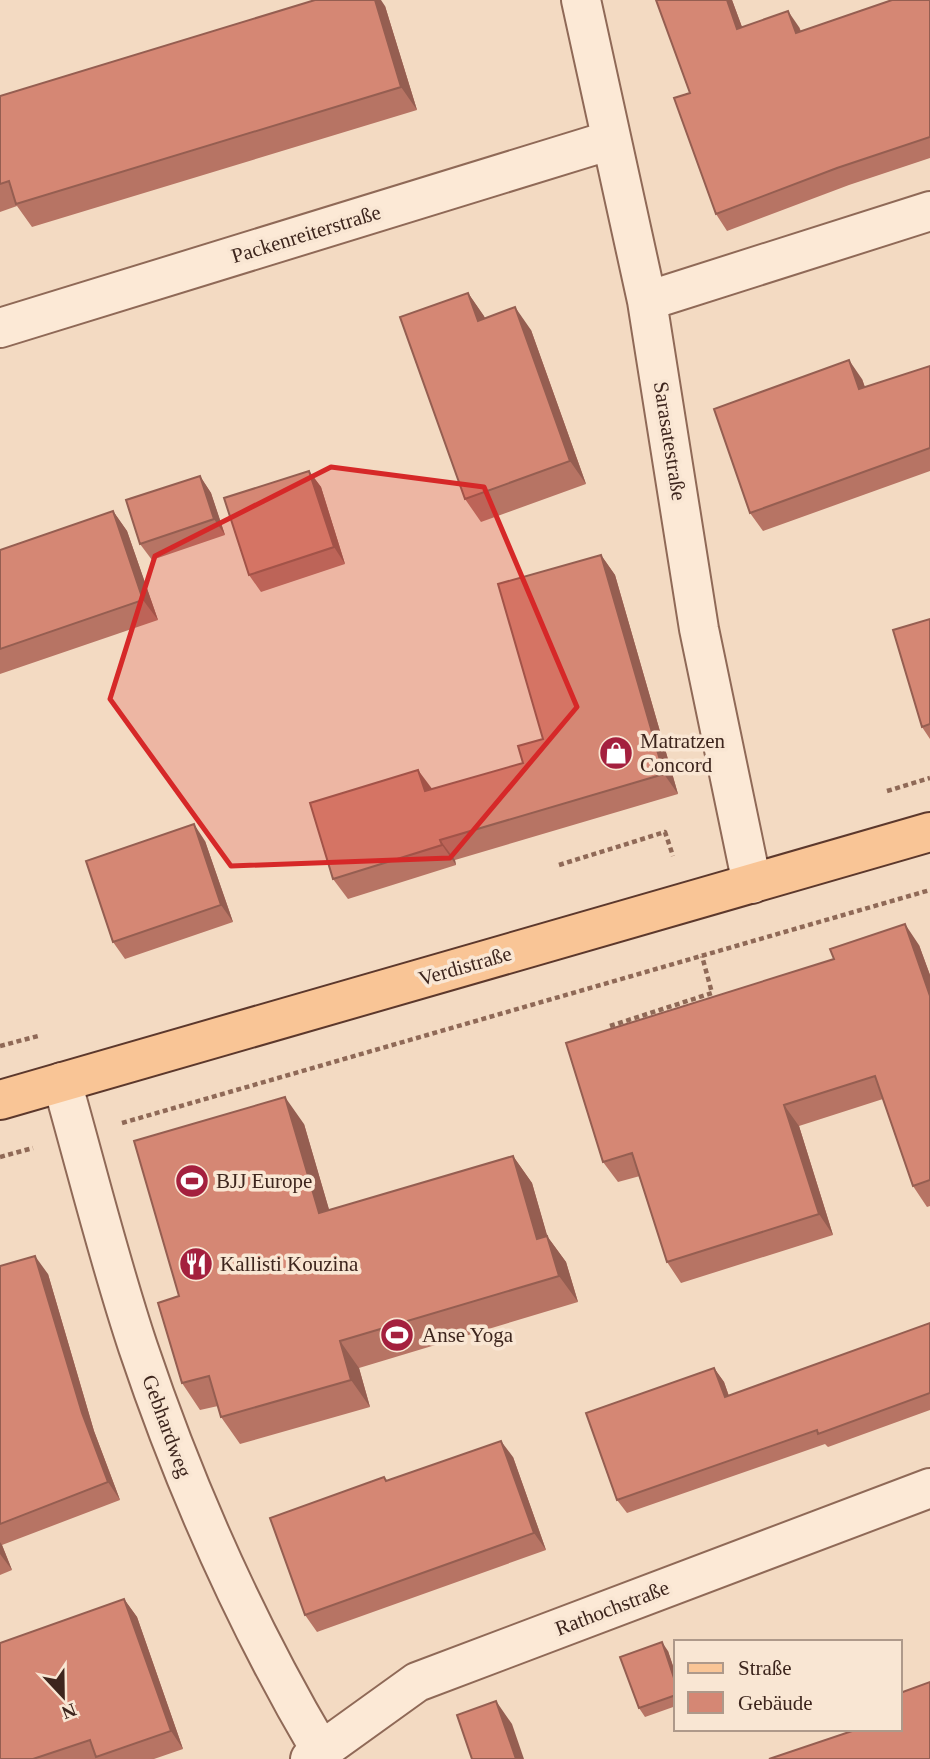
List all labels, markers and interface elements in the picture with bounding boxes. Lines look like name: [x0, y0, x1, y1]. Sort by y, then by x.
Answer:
street label: Packenreiterstraße: [228, 200, 384, 268]
street label: Sarasatestraße: [649, 380, 691, 502]
place label: Matratzen Concord: [640, 729, 726, 777]
shop icon: Matratzen Concord: [597, 734, 635, 772]
street label: Verdistraße: [416, 941, 514, 991]
sports icon: BJJ Europe: [173, 1162, 211, 1200]
place label: BJJ Europe: [216, 1169, 312, 1193]
restaurant icon: Kallisti Kouzina: [177, 1245, 215, 1283]
place label: Kallisti Kouzina: [220, 1252, 359, 1276]
sports icon: Anse Yoga: [378, 1316, 416, 1354]
place label: Anse Yoga: [422, 1323, 514, 1347]
street label: Gebhardweg: [137, 1371, 197, 1481]
street label: Rathochstraße: [552, 1575, 672, 1641]
legend: [674, 1640, 902, 1731]
text: Straße: [738, 1656, 792, 1680]
north arrow: [28, 1661, 98, 1731]
text: Gebäude: [738, 1691, 813, 1715]
text: N: [59, 1699, 79, 1724]

